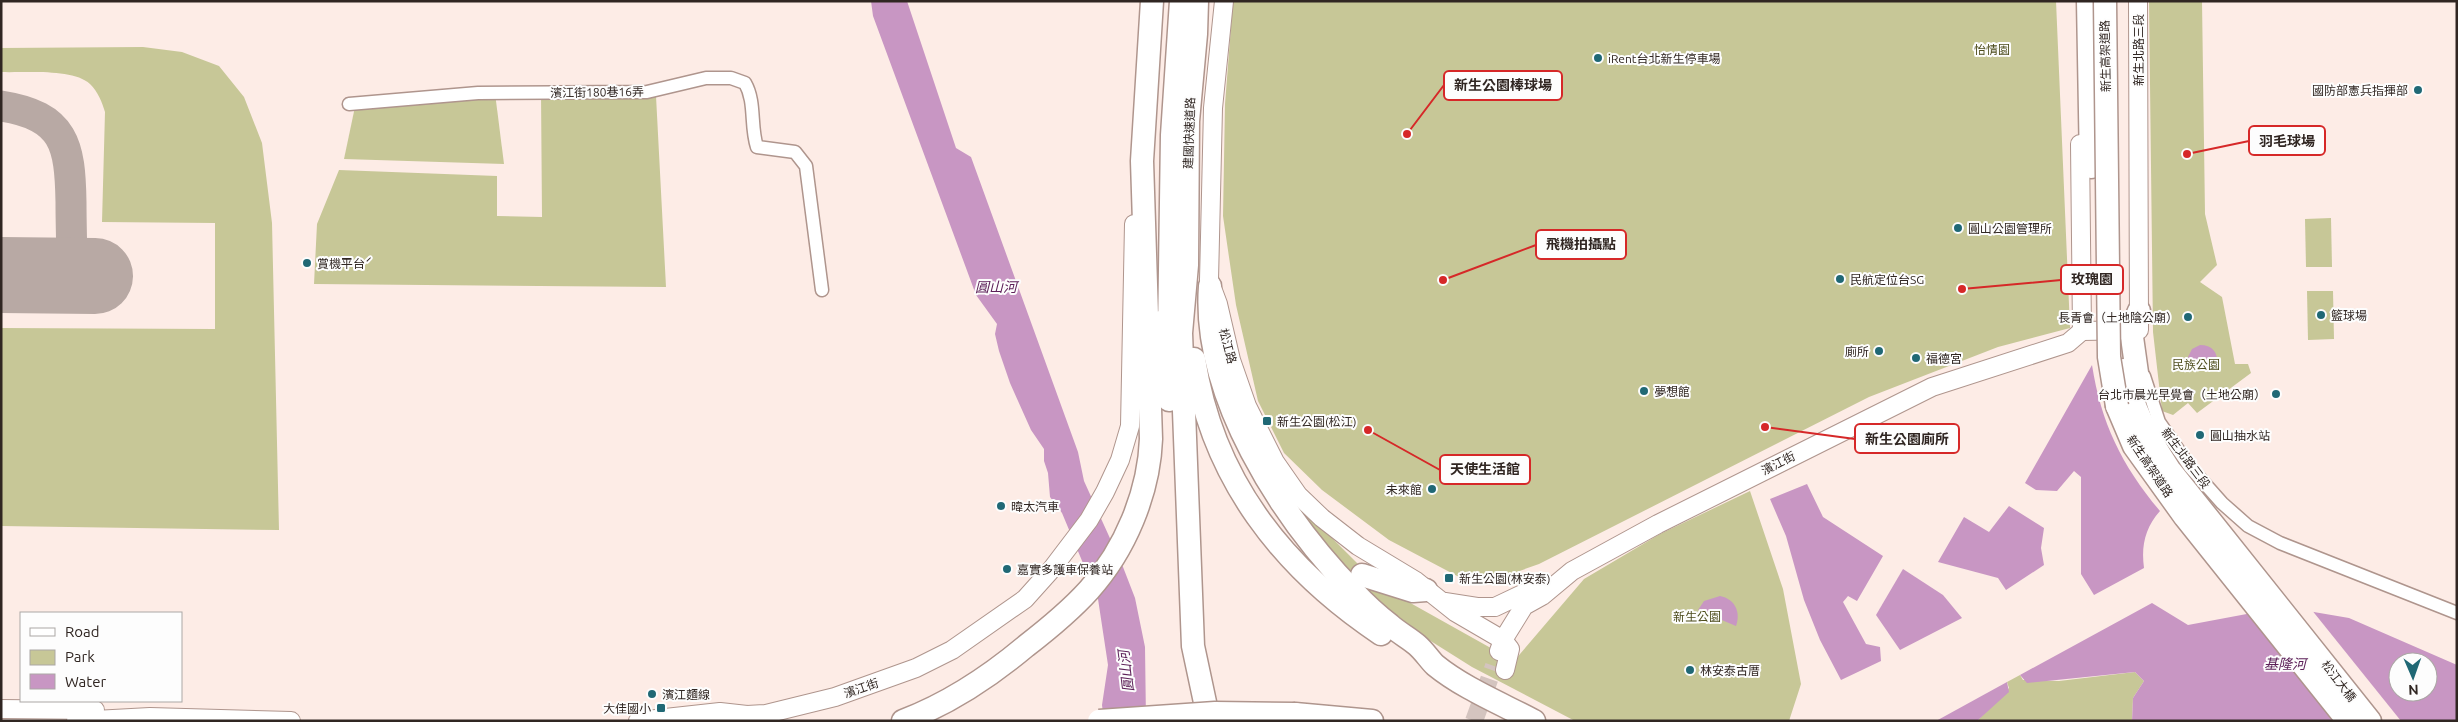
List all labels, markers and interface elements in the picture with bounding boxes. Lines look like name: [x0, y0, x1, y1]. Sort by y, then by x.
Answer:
street label: 新生北路三段: [2132, 14, 2145, 86]
street label: 新生高架道路: [2098, 20, 2112, 92]
park label: 怡情園: [1974, 43, 2010, 56]
marker: iRent台北新生停車場: [1592, 52, 1604, 64]
place label: iRent台北新生停車場: [1608, 52, 1721, 65]
callout: 新生公園棒球場: [1444, 71, 1562, 100]
text: 新生公園棒球場: [1454, 77, 1552, 93]
place label: 國防部憲兵指揮部: [2312, 84, 2408, 97]
marker: 國防部憲兵指揮部: [2412, 84, 2424, 96]
street label: 濱江街180巷16弄: [550, 85, 644, 99]
street label: 建國快速道路: [1181, 97, 1197, 169]
callout: 羽毛球場: [2249, 126, 2325, 155]
text: 羽毛球場: [2259, 133, 2315, 149]
marker: 圓山公園管理所: [1952, 222, 1964, 234]
place label: 圓山公園管理所: [1968, 222, 2052, 235]
callout: 飛機拍攝點: [1536, 230, 1626, 259]
text: 飛機拍攝點: [1546, 236, 1616, 252]
marker: 賞機平台ˊ: [301, 257, 313, 269]
place label: 賞機平台ˊ: [317, 257, 372, 270]
callout: 玫瑰園: [2061, 265, 2123, 294]
text: 玫瑰園: [2071, 271, 2113, 287]
marker: 民航定位台SG: [1834, 273, 1846, 285]
place label: 民航定位台SG: [1850, 273, 1924, 286]
water label: 圓山河: [975, 279, 1020, 295]
marker: 籃球場: [2315, 309, 2327, 321]
place label: 籃球場: [2331, 309, 2367, 322]
place label: 長青會（土地陰公廟）: [2058, 311, 2178, 324]
marker: 長青會（土地陰公廟）: [2182, 311, 2194, 323]
street label: 松江路: [1217, 327, 1239, 365]
place label: 廁所: [1845, 345, 1869, 358]
marker: 廁所: [1873, 345, 1885, 357]
marker: 福德宮: [1910, 352, 1922, 364]
place label: 福德宮: [1926, 352, 1962, 365]
park label: 民族公園: [2172, 358, 2220, 371]
marker: 夢想館: [1638, 385, 1650, 397]
place label: 夢想館: [1654, 385, 1690, 398]
place label: 台北市晨光早覺會（土地公廟）: [2098, 388, 2266, 401]
marker: 台北市晨光早覺會（土地公廟）: [2270, 388, 2282, 400]
marker: 新生公園(松江): [1261, 415, 1273, 427]
place label: 新生公園(松江): [1277, 415, 1357, 429]
callout: 新生公園廁所: [1855, 424, 1959, 453]
street label: 新生北路三段: [2159, 425, 2213, 491]
marker: 圓山抽水站: [2194, 429, 2206, 441]
place label: 圓山抽水站: [2210, 429, 2270, 442]
text: 新生公園廁所: [1865, 431, 1949, 447]
street label: 新生高架道路: [2124, 433, 2176, 499]
street label: 濱江街: [1759, 449, 1797, 477]
callout: 天使生活館: [1440, 455, 1530, 484]
text: 天使生活館: [1450, 461, 1520, 477]
place label: 未來館: [1386, 483, 1422, 496]
marker: 未來館: [1426, 483, 1438, 495]
marker: 暐太汽車: [995, 500, 1007, 512]
place label: 暐太汽車: [1011, 500, 1059, 513]
marker: 嘉實多護車保養站: [1001, 563, 1013, 575]
place label: 嘉實多護車保養站: [1017, 563, 1113, 576]
marker: 新生公園(林安泰): [1443, 572, 1455, 584]
place label: 新生公園(林安泰): [1459, 572, 1551, 586]
park label: 新生公園: [1673, 610, 1721, 623]
legend: [20, 612, 182, 702]
text: Road: [65, 623, 100, 640]
water label: 圓山河: [1115, 646, 1136, 693]
text: Park: [65, 648, 95, 665]
north arrow: [2388, 652, 2438, 702]
water label: 基隆河: [2264, 656, 2309, 672]
street label: 松江大橋: [2319, 658, 2359, 704]
marker: 林安泰古厝: [1684, 664, 1696, 676]
place label: 林安泰古厝: [1700, 664, 1760, 677]
text: Water: [65, 673, 106, 690]
street label: 濱江街: [842, 676, 880, 700]
text: N: [2408, 682, 2419, 698]
marker: 濱江麵線: [646, 688, 658, 700]
place label: 濱江麵線: [662, 688, 710, 701]
place label: 大佳國小: [603, 702, 651, 715]
marker: 大佳國小: [655, 702, 667, 714]

